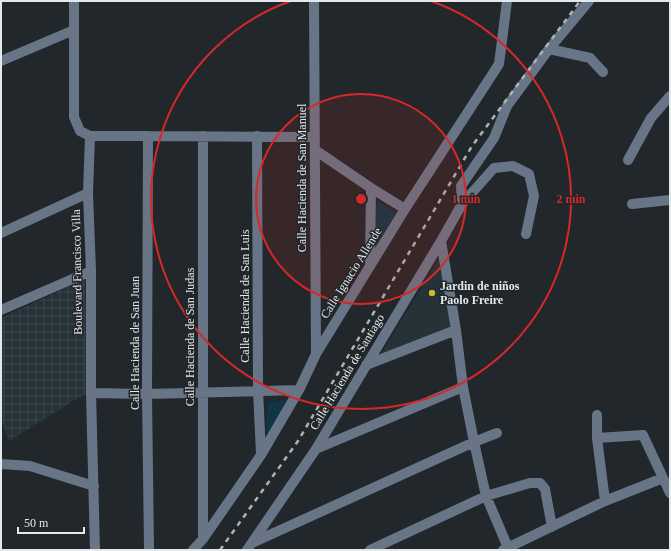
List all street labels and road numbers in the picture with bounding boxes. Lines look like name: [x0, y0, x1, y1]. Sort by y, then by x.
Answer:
street label: Calle Hacienda de San Manuel: [295, 103, 309, 252]
street label: Boulevard Francisco Villa: [69, 208, 85, 335]
street label: Calle Ignacio Allende: [317, 225, 385, 321]
street label: Calle Hacienda de San Luis: [238, 229, 252, 363]
street label: Calle Hacienda de San Judas: [183, 267, 197, 406]
street label: Calle Hacienda de San Juan: [128, 276, 142, 410]
street label: Calle Hacienda de Santiago: [307, 311, 387, 433]

